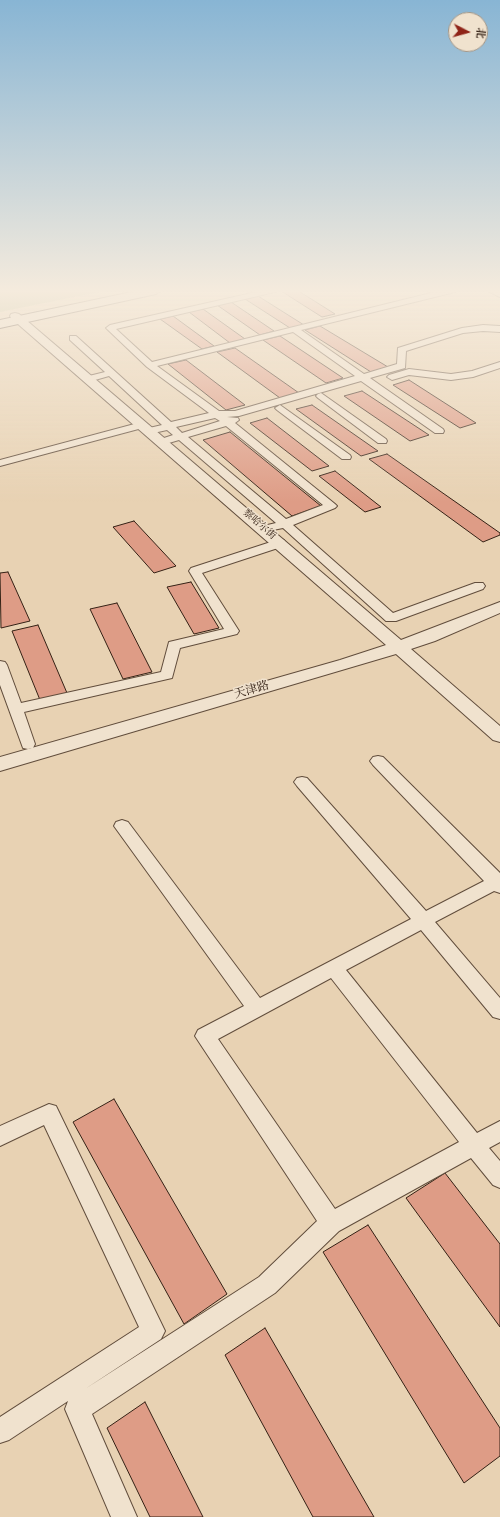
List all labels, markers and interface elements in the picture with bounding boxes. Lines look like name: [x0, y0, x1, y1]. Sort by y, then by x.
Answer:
north arrow: [448, 12, 488, 52]
text: 北: [471, 27, 487, 39]
street label: 察哈尔街: [240, 507, 278, 543]
street label: 天津路: [233, 679, 271, 703]

